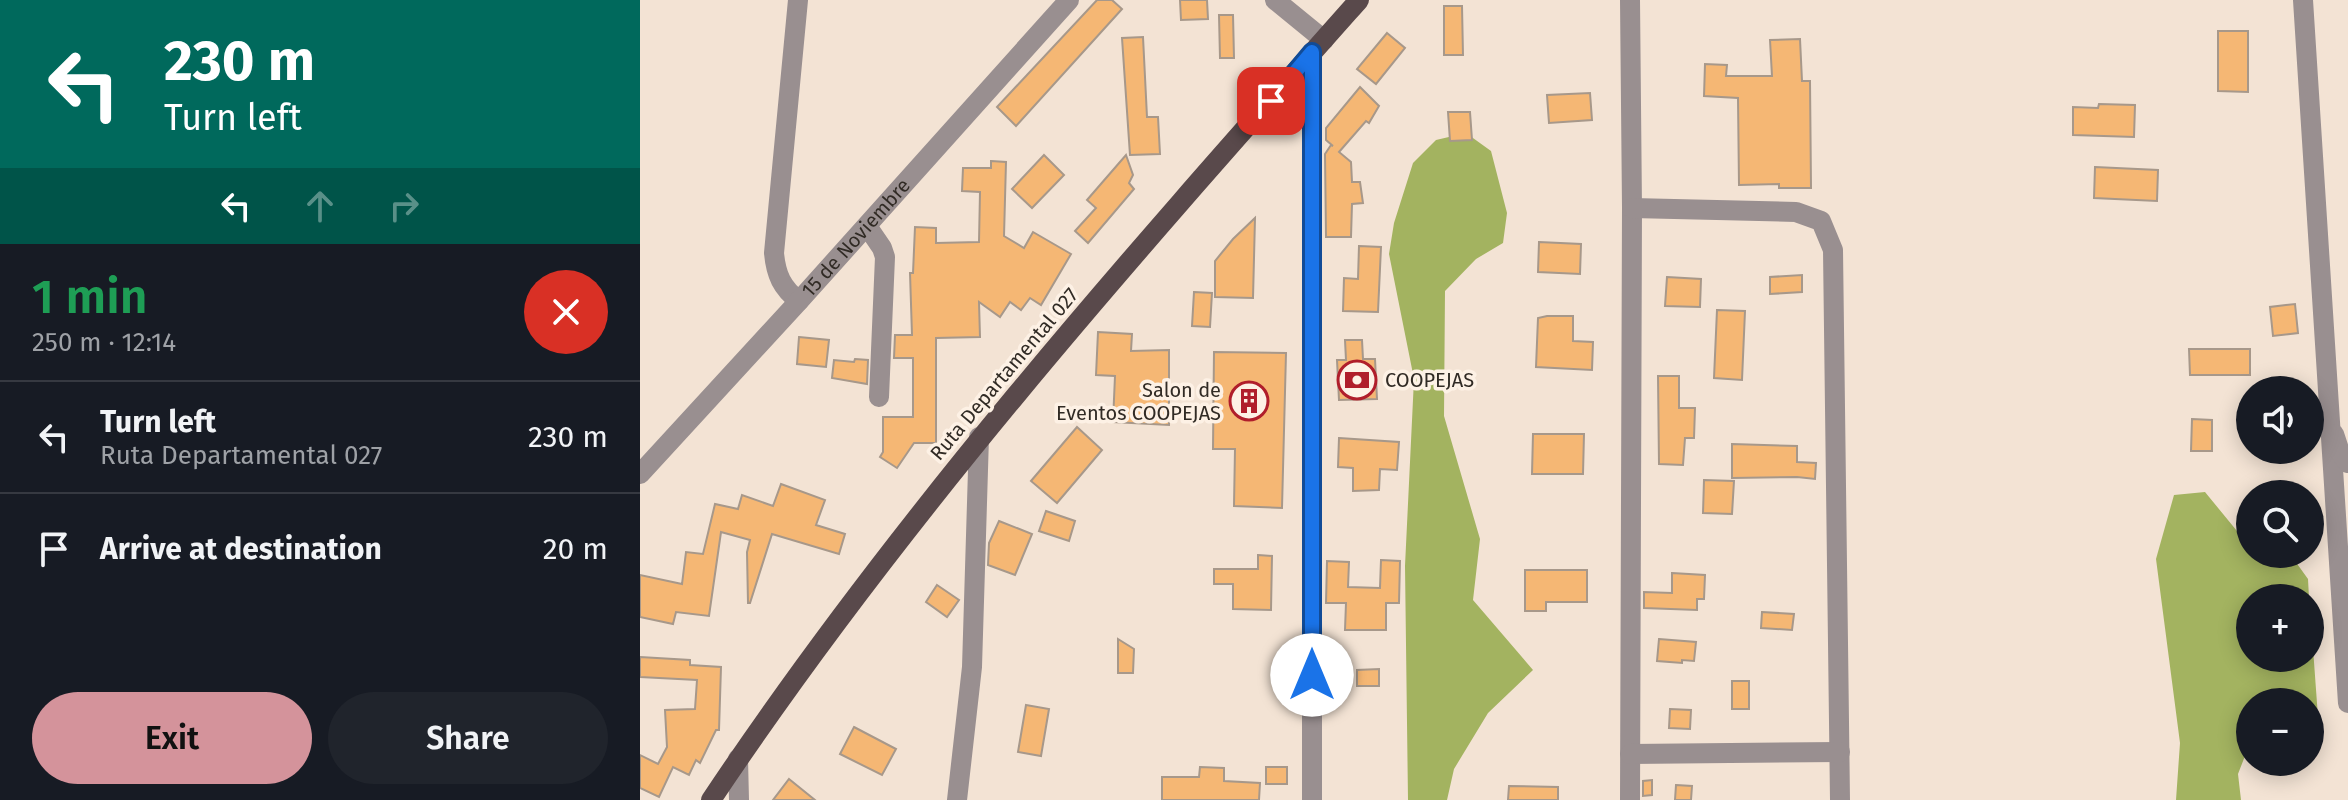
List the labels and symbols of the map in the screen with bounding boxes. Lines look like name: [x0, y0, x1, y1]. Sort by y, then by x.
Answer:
pin: [1237, 67, 1305, 135]
street label: 15 de Noviembre: [796, 174, 915, 302]
street label: Ruta Departamental 027: [925, 283, 1083, 465]
bank icon: COOPEJAS: [1336, 359, 1378, 401]
place label: COOPEJAS: [1385, 368, 1474, 392]
place label: Salon de Eventos COOPEJAS: [1056, 378, 1221, 425]
building icon: Salon de Eventos COOPEJAS: [1228, 380, 1270, 422]
position arrow: [1270, 633, 1354, 717]

